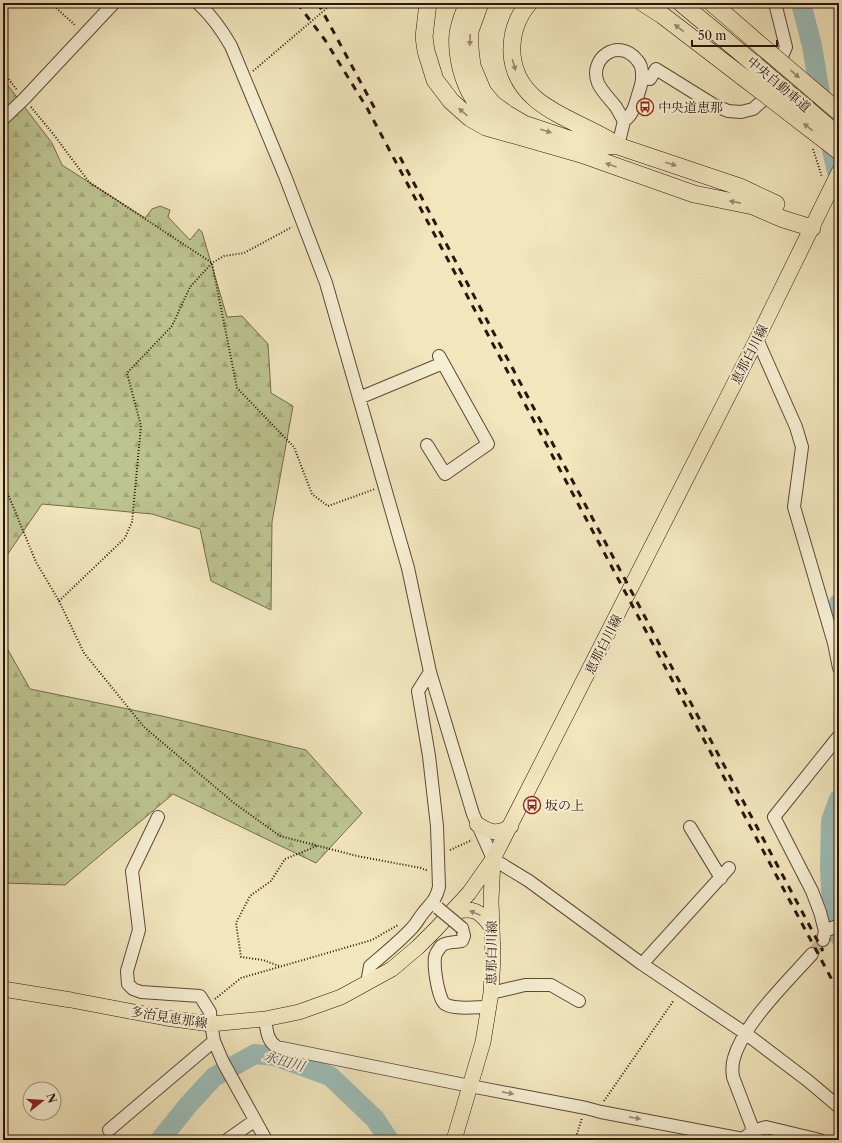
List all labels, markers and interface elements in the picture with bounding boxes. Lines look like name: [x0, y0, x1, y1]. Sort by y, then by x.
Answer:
scale bar: [692, 22, 777, 48]
one-way arrow: [673, 24, 684, 32]
text: 50 m: [698, 28, 727, 43]
one-way arrow: [467, 34, 473, 47]
street label: 中央自動車道: [744, 53, 814, 115]
one-way arrow: [511, 60, 517, 72]
one-way arrow: [790, 69, 799, 78]
bus stop icon: 中央道恵那: [635, 97, 655, 117]
place label: 中央道恵那: [658, 99, 723, 115]
one-way arrow: [458, 107, 468, 117]
one-way arrow: [803, 123, 814, 131]
one-way arrow: [541, 128, 553, 134]
one-way arrow: [666, 161, 678, 167]
one-way arrow: [605, 162, 617, 168]
one-way arrow: [729, 199, 741, 205]
street label: 恵那白川線: [727, 321, 771, 387]
street label: 恵那白川線: [581, 611, 625, 677]
bus stop icon: 坂の上: [522, 795, 542, 815]
place label: 坂の上: [545, 797, 584, 813]
one-way arrow: [469, 909, 481, 916]
street label: 恵那白川線: [482, 920, 500, 986]
street label: 多治見恵那線: [129, 1003, 209, 1031]
water label: 永田川: [261, 1047, 309, 1076]
north arrow: [22, 1081, 62, 1121]
text: N: [43, 1091, 60, 1105]
one-way arrow: [502, 1091, 514, 1097]
one-way arrow: [629, 1116, 642, 1122]

